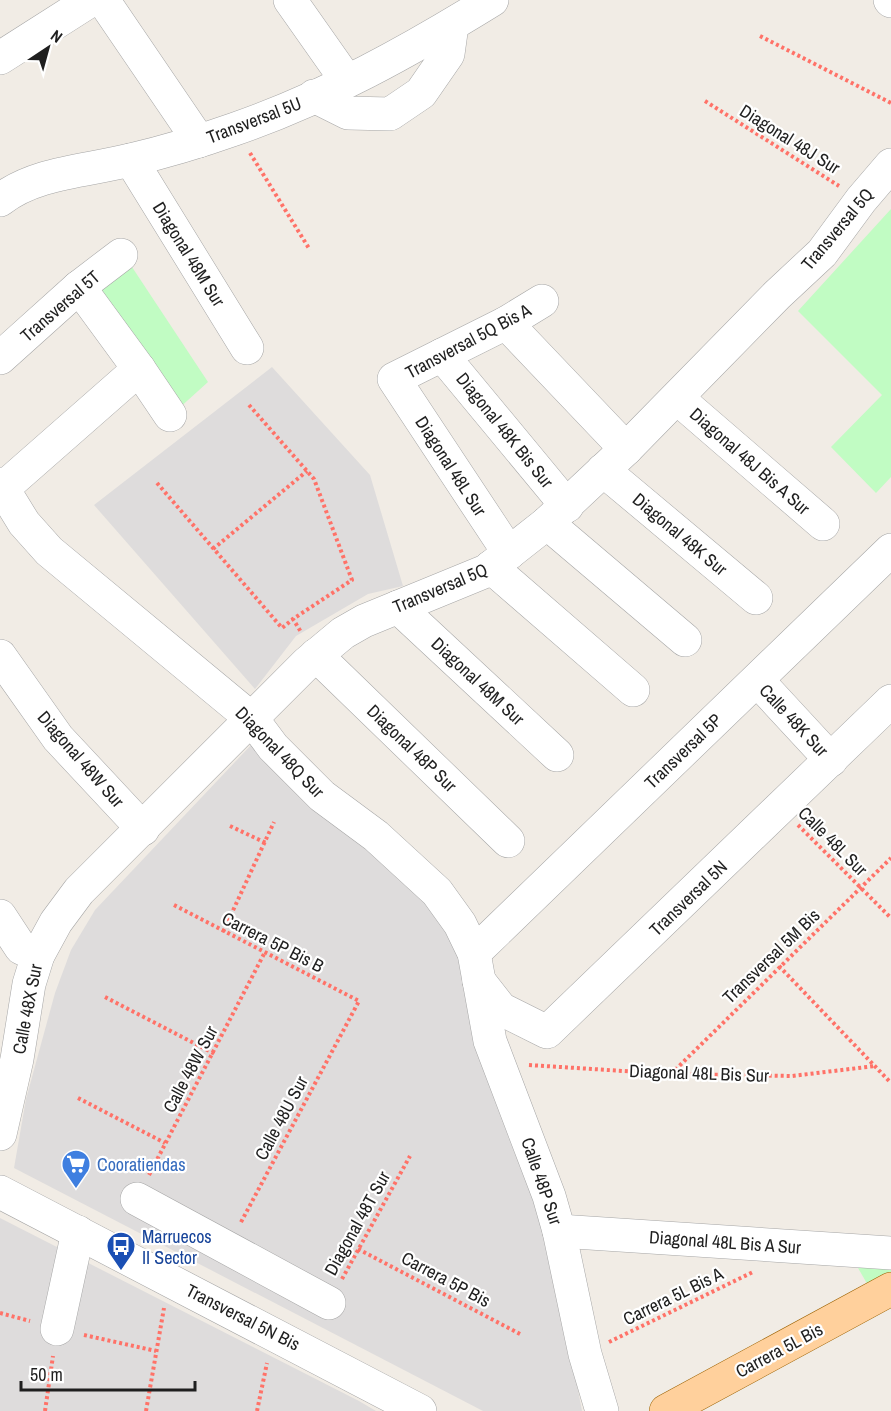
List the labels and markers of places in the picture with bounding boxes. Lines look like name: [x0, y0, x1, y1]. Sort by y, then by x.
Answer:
supermarket icon: Cooratiendas: [60, 1148, 92, 1190]
place label: Cooratiendas: [97, 1152, 186, 1177]
place label: Marruecos II Sector: [142, 1224, 212, 1270]
bus stop icon: Marruecos II Sector: [105, 1230, 137, 1272]

